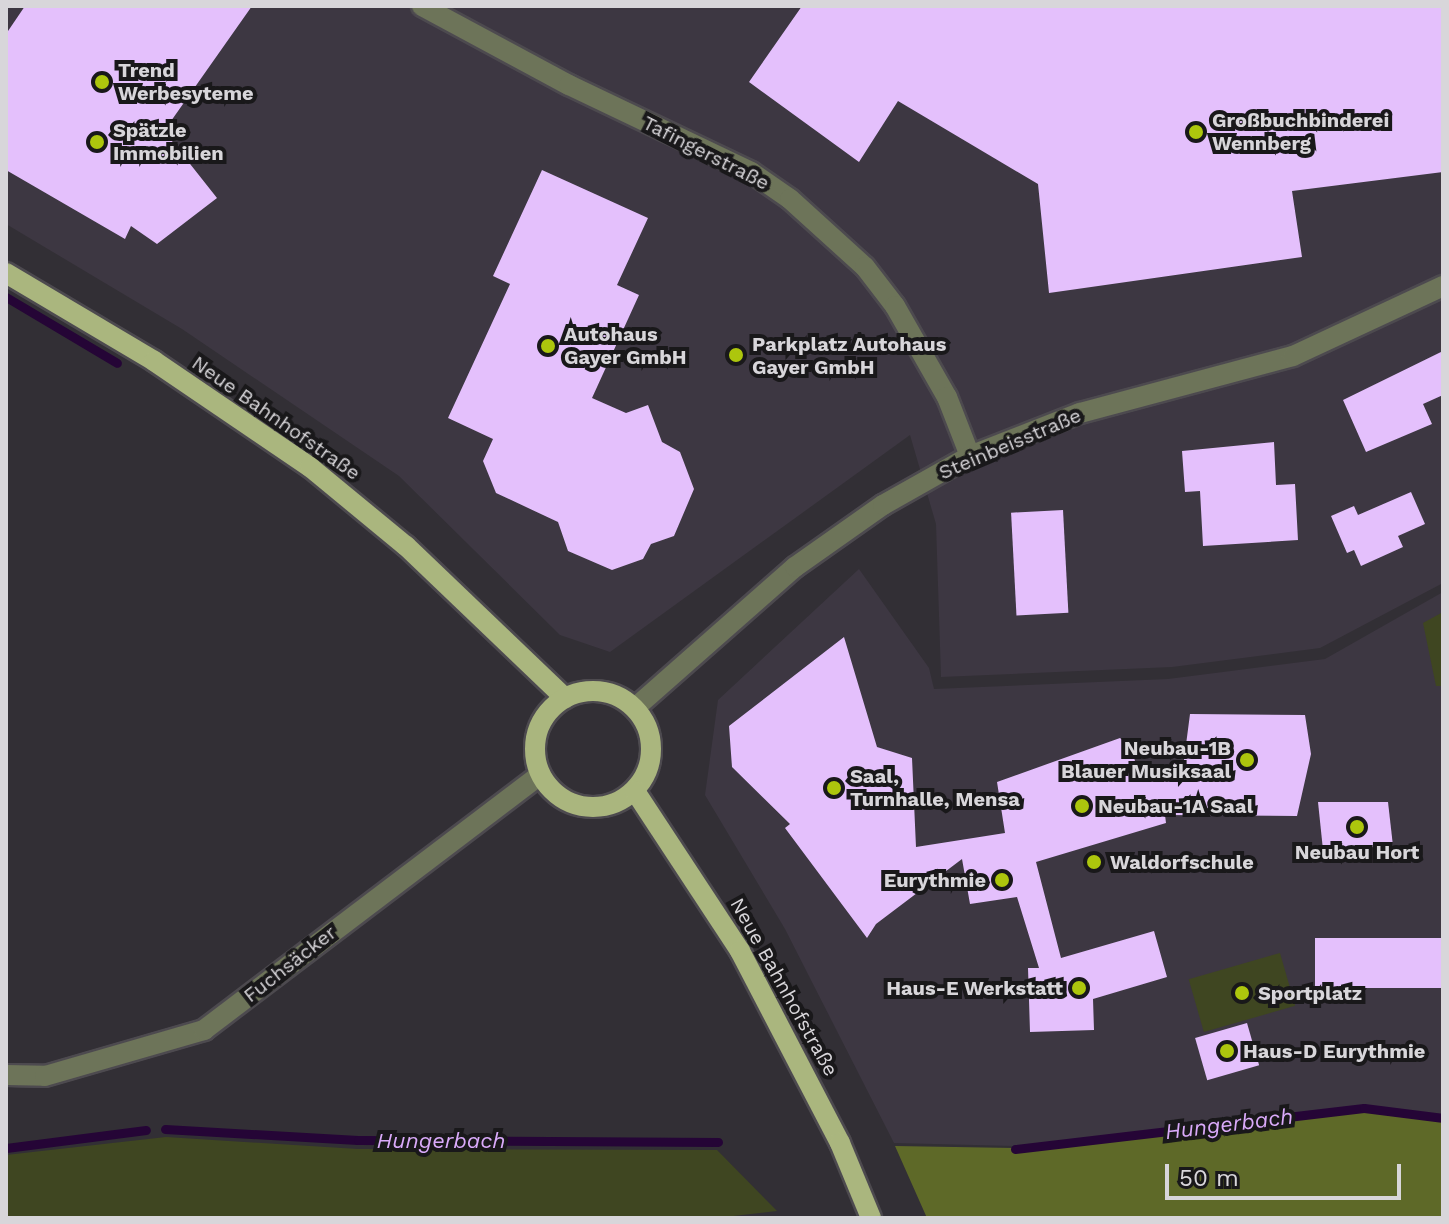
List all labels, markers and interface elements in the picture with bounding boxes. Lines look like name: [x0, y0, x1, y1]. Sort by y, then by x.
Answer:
place label: Trend Werbesyteme: [118, 58, 254, 105]
marker: Trend Werbesyteme: [93, 73, 111, 91]
place label: Großbuchbinderei Wennberg: [1212, 108, 1389, 155]
street label: Tafingerstraße: [639, 111, 773, 195]
place label: Spätzle Immobilien: [113, 118, 224, 165]
marker: Großbuchbinderei Wennberg: [1187, 123, 1205, 141]
marker: Spätzle Immobilien: [88, 133, 106, 151]
place label: Autohaus Gayer GmbH: [564, 322, 687, 369]
place label: Parkplatz Autohaus Gayer GmbH: [752, 332, 947, 379]
marker: Autohaus Gayer GmbH: [539, 337, 557, 355]
marker: Parkplatz Autohaus Gayer GmbH: [727, 346, 745, 364]
street label: Neue Bahnhofstraße: [187, 351, 365, 485]
street label: Steinbeisstraße: [935, 403, 1085, 485]
place label: Neubau-1B Blauer Musiksaal: [1061, 736, 1231, 783]
marker: Neubau-1B Blauer Musiksaal: [1238, 751, 1256, 769]
place label: Saal, Turnhalle, Mensa: [850, 764, 1020, 811]
marker: Saal, Turnhalle, Mensa: [825, 779, 843, 797]
place label: Neubau-1A Saal: [1098, 794, 1254, 818]
marker: Neubau-1A Saal: [1073, 797, 1091, 815]
marker: Neubau Hort: [1348, 818, 1366, 836]
place label: Neubau Hort: [1295, 840, 1419, 864]
place label: Waldorfschule: [1110, 850, 1254, 874]
marker: Waldorfschule: [1085, 853, 1103, 871]
place label: Eurythmie: [884, 868, 986, 892]
marker: Eurythmie: [993, 871, 1011, 889]
street label: Neue Bahnhofstraße: [725, 894, 843, 1080]
street label: Fuchsäcker: [239, 920, 341, 1008]
place label: Haus-E Werkstatt: [886, 976, 1063, 1000]
marker: Haus-E Werkstatt: [1070, 979, 1088, 997]
place label: Sportplatz: [1258, 981, 1362, 1005]
marker: Sportplatz: [1233, 984, 1251, 1002]
place label: Haus-D Eurythmie: [1243, 1039, 1425, 1063]
marker: Haus-D Eurythmie: [1218, 1042, 1236, 1060]
water label: Hungerbach: [1163, 1103, 1295, 1145]
water label: Hungerbach: [377, 1128, 505, 1154]
scale bar: [1169, 1148, 1405, 1198]
text: 50 m: [1179, 1164, 1239, 1192]

